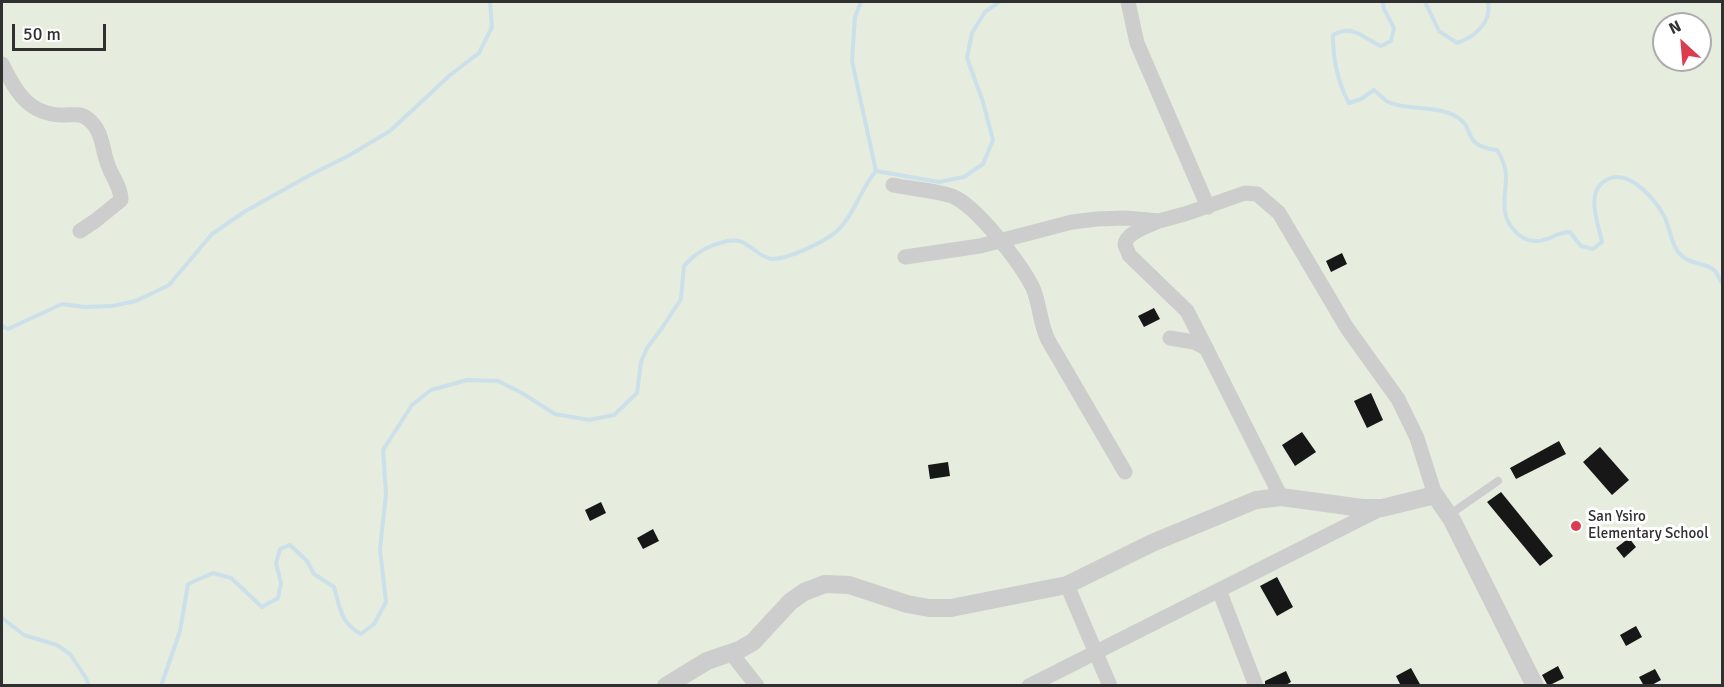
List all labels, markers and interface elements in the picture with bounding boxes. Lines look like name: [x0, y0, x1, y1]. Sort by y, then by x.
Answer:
scale bar: [15, 12, 110, 50]
north arrow: [1652, 12, 1712, 72]
text: N: [1666, 16, 1684, 39]
text: 50 m: [23, 23, 61, 45]
place label: San Ysiro Elementary School: [1588, 508, 1709, 543]
marker: San Ysiro Elementary School: [1569, 519, 1583, 533]

